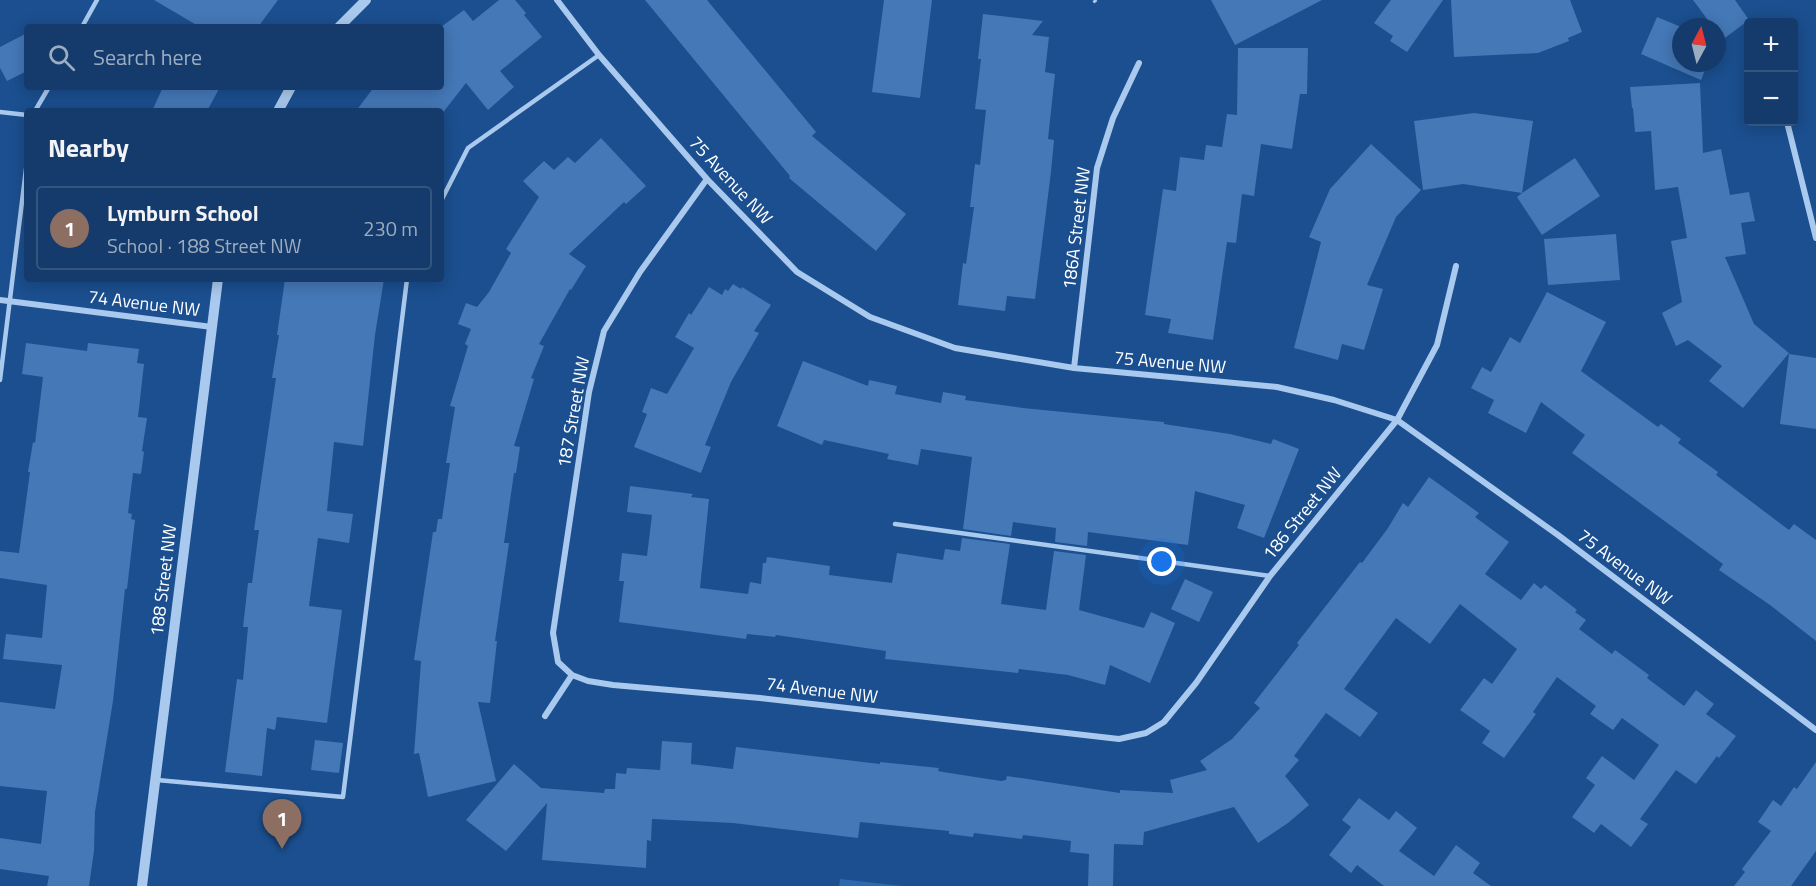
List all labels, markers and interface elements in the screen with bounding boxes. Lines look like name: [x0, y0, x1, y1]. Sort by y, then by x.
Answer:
north arrow: [1672, 18, 1726, 72]
map controls: [1744, 18, 1798, 126]
button: +: [1744, 18, 1798, 72]
search box: [24, 24, 444, 90]
text: Search here: [93, 40, 202, 74]
icon: search: [45, 41, 78, 74]
button: −: [1744, 72, 1798, 126]
text: Nearby: [48, 128, 129, 167]
street label: 75 Avenue NW: [683, 130, 779, 230]
street label: 186A Street NW: [1055, 165, 1097, 291]
text: Lymburn School: [107, 196, 259, 230]
text: 1: [64, 213, 75, 244]
text: 230 m: [363, 213, 418, 244]
text: School · 188 Street NW: [107, 230, 301, 261]
street label: 74 Avenue NW: [87, 283, 202, 323]
street label: 75 Avenue NW: [1113, 344, 1227, 380]
street label: 187 Street NW: [550, 354, 596, 470]
street label: 186 Street NW: [1256, 461, 1348, 565]
street label: 188 Street NW: [143, 522, 183, 638]
street label: 75 Avenue NW: [1572, 522, 1678, 612]
your location: [1147, 547, 1176, 576]
street label: 74 Avenue NW: [765, 670, 880, 710]
pin: 1: [262, 800, 302, 849]

